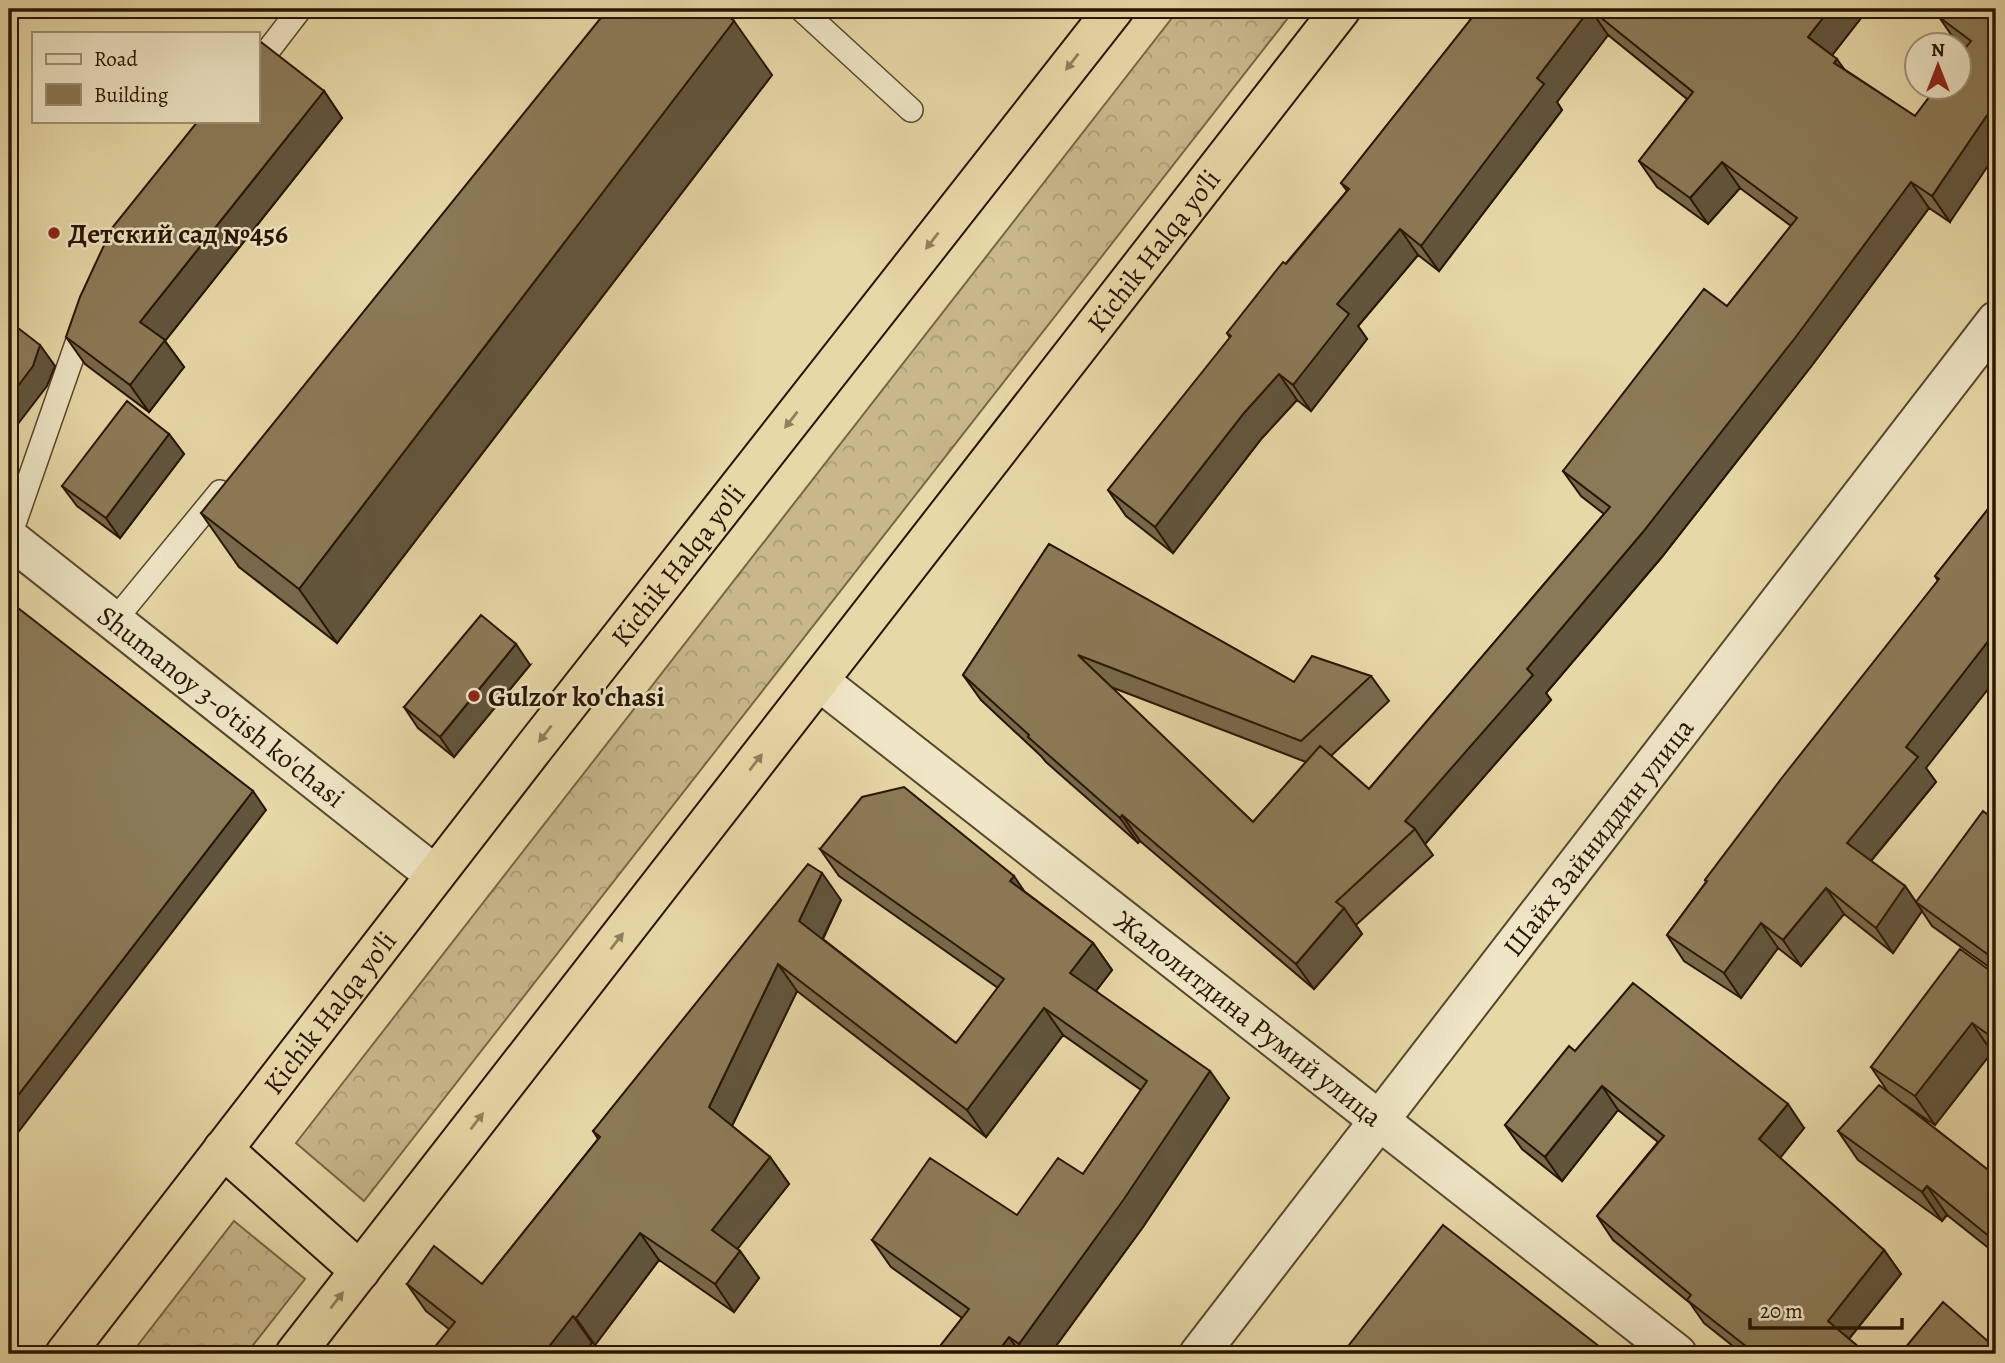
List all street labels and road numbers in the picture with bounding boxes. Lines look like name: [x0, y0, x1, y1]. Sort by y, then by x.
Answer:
street label: Kichik Halqa yo'li: [1078, 162, 1230, 341]
street label: Kichik Halqa yo'li: [603, 476, 754, 655]
street label: Shumanoy 3-o'tish ko'chasi: [89, 597, 353, 817]
street label: Шайх Зайниддин улица: [1494, 710, 1703, 965]
street label: Жалолитдина Румий улица: [1106, 902, 1390, 1136]
street label: Kichik Halqa yo'li: [255, 923, 405, 1103]

